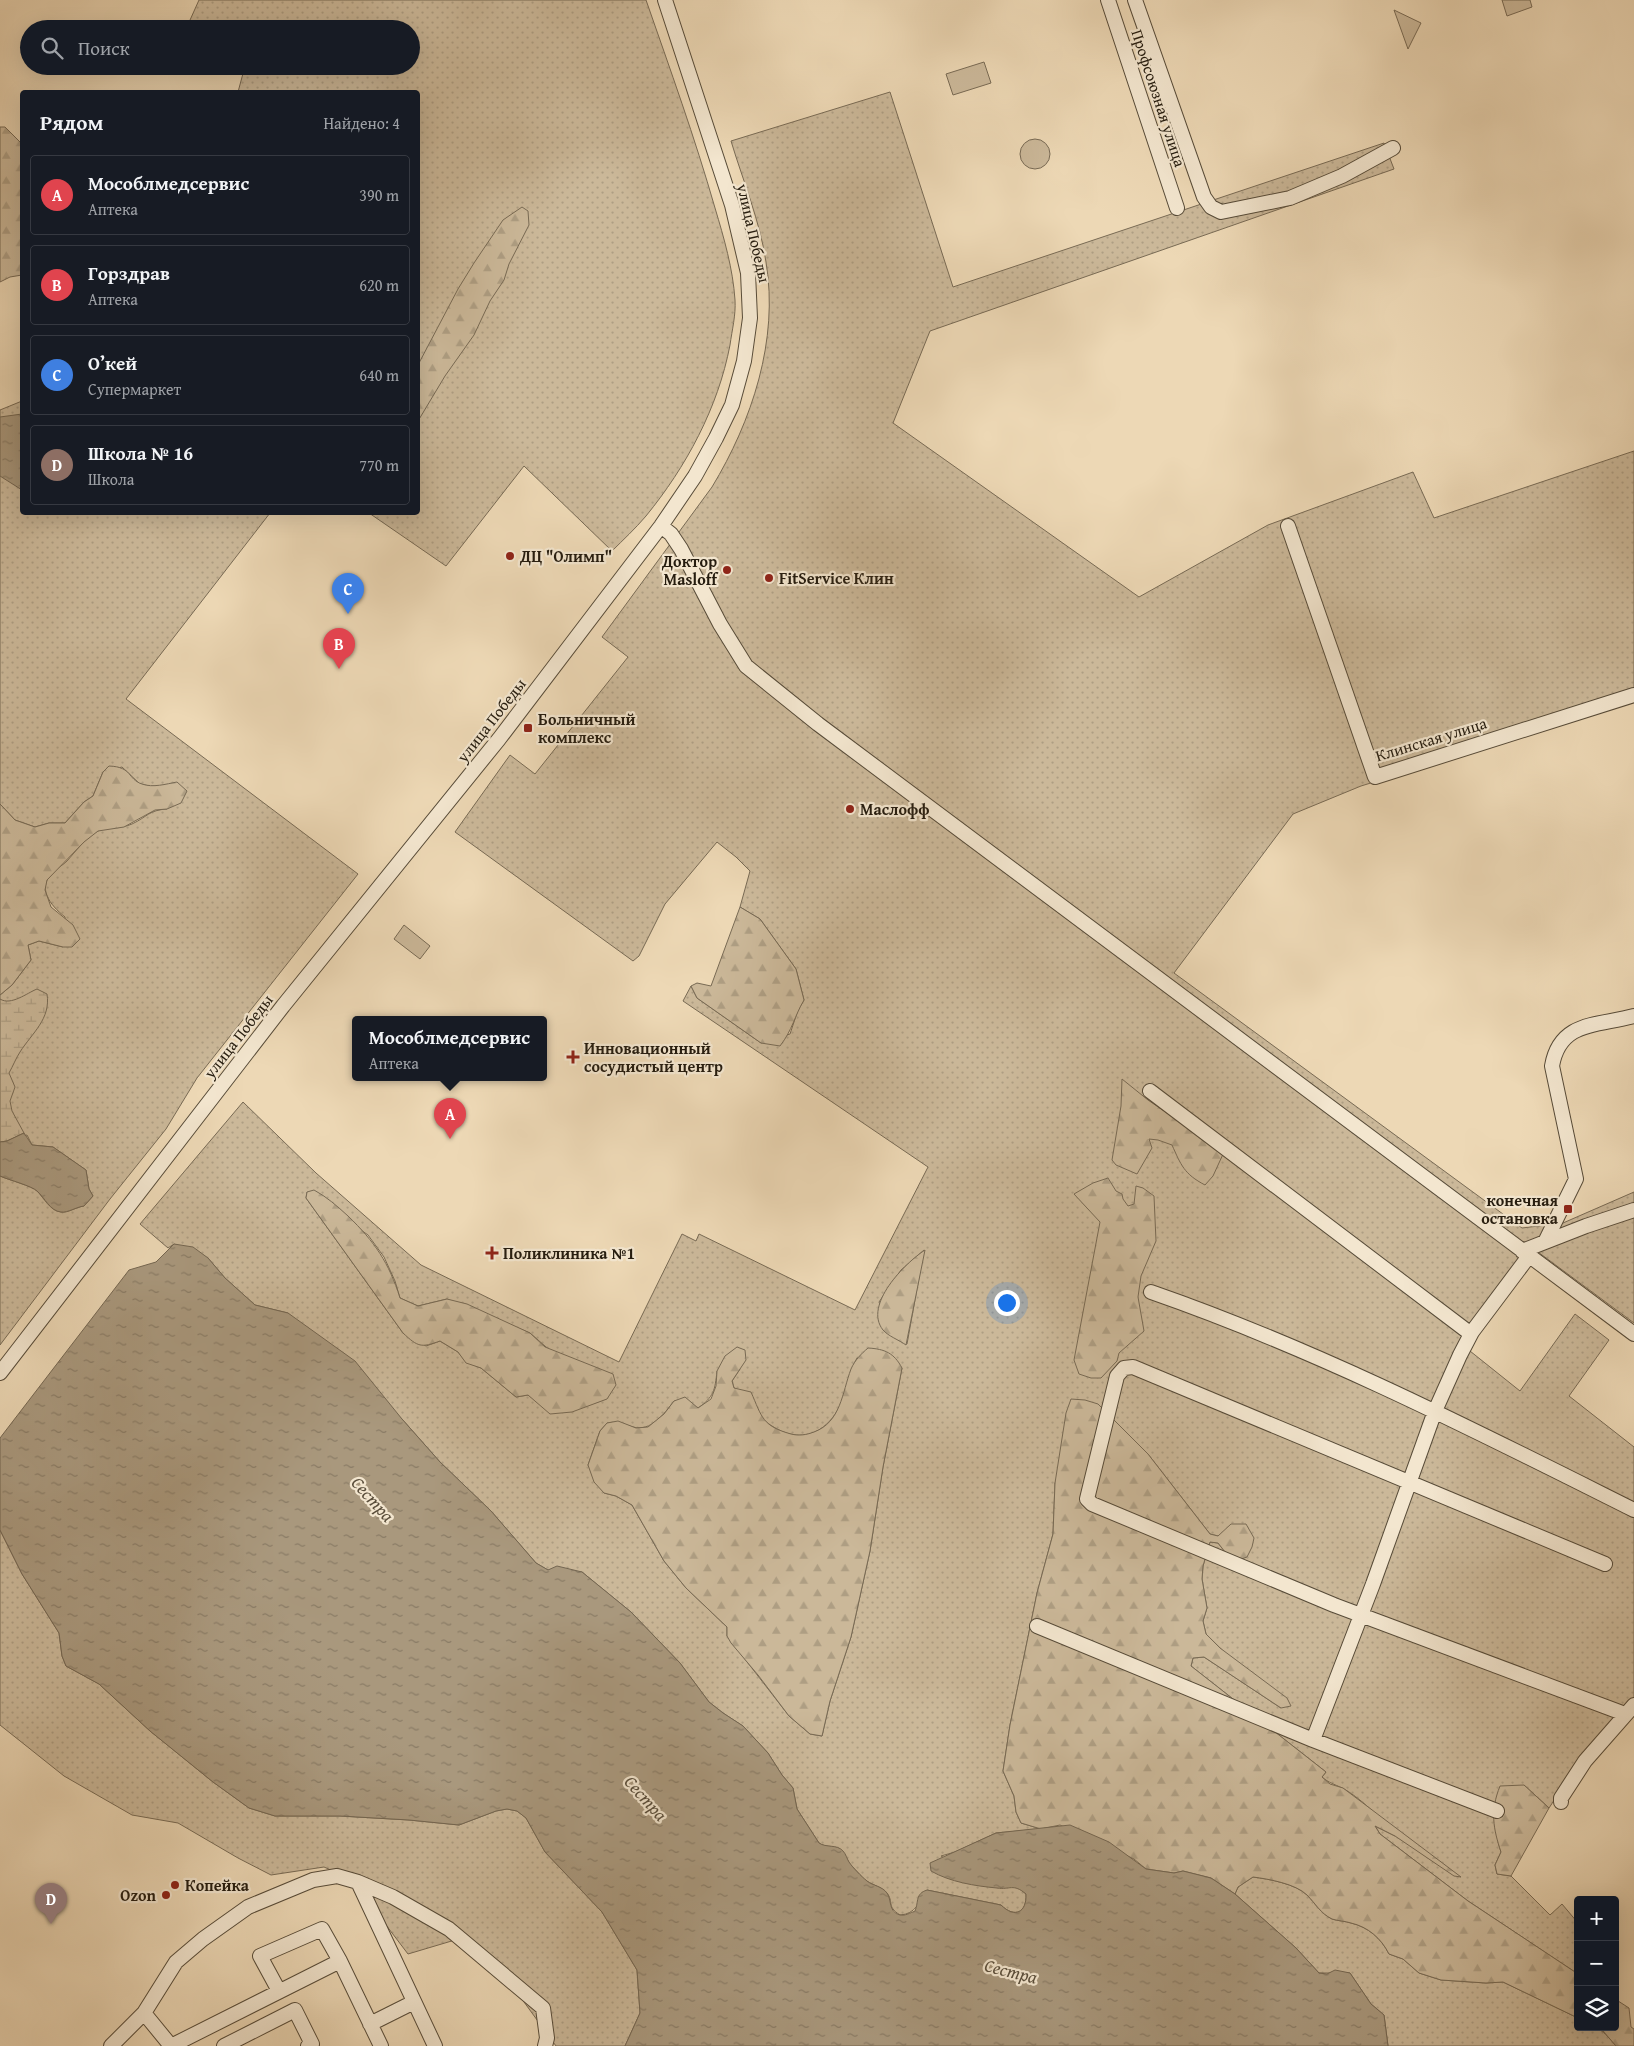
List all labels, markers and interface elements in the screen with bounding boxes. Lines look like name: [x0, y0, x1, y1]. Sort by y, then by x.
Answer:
search box: [20, 20, 420, 75]
street label: Профсоюзная улица: [1125, 26, 1193, 170]
icon: search: [38, 34, 66, 62]
text: Поиск: [78, 34, 130, 62]
text: Рядом: [40, 107, 103, 138]
text: Найдено: 4: [323, 111, 400, 135]
text: Мособлмедсервис: [88, 169, 249, 197]
street label: улица Победы: [731, 180, 777, 285]
text: A: [52, 183, 62, 207]
text: 390 m: [359, 183, 399, 207]
text: Аптека: [88, 197, 138, 221]
text: Горздрав: [88, 259, 170, 287]
text: B: [52, 273, 62, 297]
text: 620 m: [359, 273, 399, 297]
text: Аптека: [88, 287, 138, 311]
text: О’кей: [88, 349, 137, 377]
text: C: [52, 363, 62, 387]
text: 640 m: [359, 363, 399, 387]
text: Супермаркет: [88, 377, 181, 401]
text: Школа № 16: [88, 439, 193, 467]
text: D: [52, 453, 62, 477]
text: 770 m: [359, 453, 399, 477]
text: Школа: [88, 467, 134, 491]
place label: ДЦ "Олимп": [519, 544, 612, 568]
place label: Доктор Masloff: [661, 549, 719, 591]
marker: ДЦ "Олимп": [504, 550, 516, 562]
marker: Доктор Masloff: [721, 564, 733, 576]
place label: FitService Клин: [779, 566, 894, 590]
marker: FitService Клин: [763, 572, 775, 584]
pin: C: [332, 573, 364, 614]
pin: B: [323, 628, 355, 669]
street label: улица Победы: [450, 673, 531, 768]
place label: Больничный комплекс: [538, 707, 635, 749]
street label: Клинская улица: [1372, 711, 1490, 767]
marker: Больничный комплекс: [522, 722, 534, 734]
place label: Маслофф: [860, 797, 929, 821]
marker: Маслофф: [844, 803, 856, 815]
street label: улица Победы: [197, 989, 278, 1084]
popup: [352, 1016, 547, 1081]
text: Мособлмедсервис: [369, 1023, 530, 1051]
place label: Инновационный сосудистый центр: [584, 1036, 723, 1078]
marker: Инновационный сосудистый центр: [566, 1050, 580, 1064]
text: Аптека: [369, 1051, 419, 1075]
pin: A: [434, 1098, 466, 1139]
place label: конечная остановка: [1481, 1188, 1559, 1230]
marker: конечная остановка: [1562, 1203, 1574, 1215]
place label: Поликлиника №1: [503, 1241, 635, 1265]
marker: Поликлиника №1: [485, 1246, 499, 1260]
your location: [994, 1290, 1020, 1316]
water label: Сестра: [345, 1470, 401, 1528]
water label: Сестра: [618, 1769, 674, 1827]
place label: Копейка: [185, 1873, 250, 1897]
marker: Копейка: [169, 1879, 181, 1891]
pin: D: [35, 1883, 67, 1924]
place label: Ozon: [120, 1883, 157, 1907]
marker: Ozon: [160, 1889, 172, 1901]
map controls: [1574, 1896, 1619, 2031]
button: +: [1574, 1896, 1619, 1941]
button: −: [1574, 1941, 1619, 1986]
water label: Сестра: [982, 1951, 1041, 1991]
button: layers: [1574, 1986, 1619, 2031]

